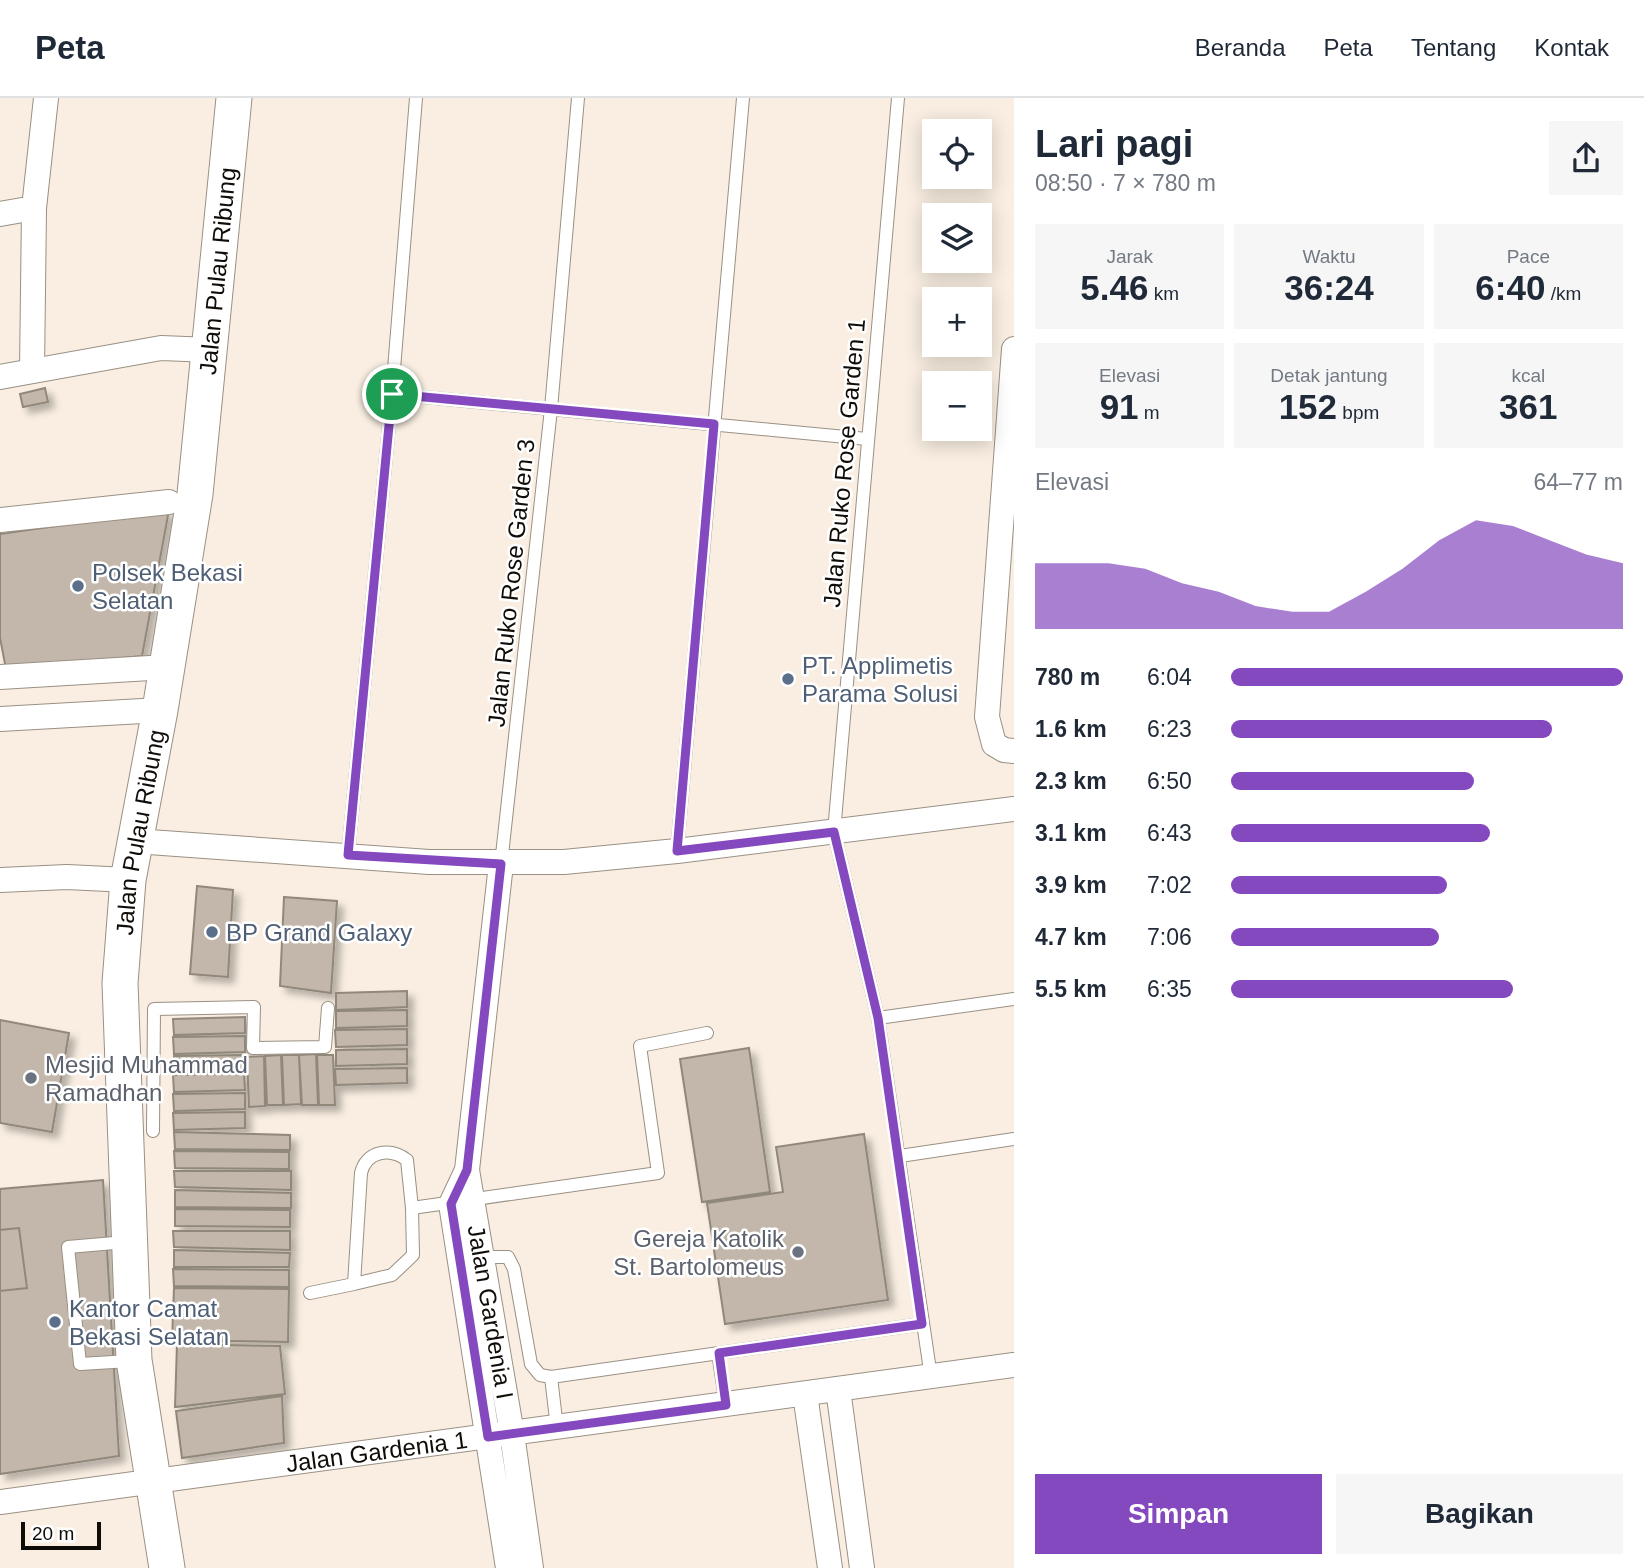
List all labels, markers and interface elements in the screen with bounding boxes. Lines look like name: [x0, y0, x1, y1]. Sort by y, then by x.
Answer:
text: Peta: [35, 29, 105, 66]
text: Beranda: [1195, 34, 1286, 61]
text: Peta: [1324, 34, 1373, 61]
text: Tentang: [1411, 34, 1496, 61]
text: Kontak: [1534, 34, 1609, 61]
map controls: [922, 119, 992, 441]
button: locate: [922, 119, 992, 189]
button: share: [1549, 121, 1623, 195]
text: Lari pagi: [1035, 123, 1193, 165]
street label: Jalan Pulau Ribung: [193, 166, 241, 376]
text: 08:50 · 7 × 780 m: [1035, 170, 1216, 196]
button: layers: [922, 203, 992, 273]
text: Jarak: [1106, 246, 1153, 267]
text: Waktu: [1302, 246, 1356, 267]
text: Pace: [1507, 246, 1550, 267]
text: 5.46: [1080, 268, 1148, 307]
text: 36:24: [1284, 268, 1374, 307]
text: 6:40: [1475, 268, 1545, 307]
text: km: [1148, 283, 1179, 304]
text: /km: [1545, 283, 1581, 304]
button: +: [922, 287, 992, 357]
street label: Jalan Ruko Rose Garden 1: [818, 318, 870, 608]
pin: [362, 364, 422, 424]
text: Elevasi: [1099, 365, 1160, 386]
text: Detak jantung: [1270, 365, 1388, 386]
text: kcal: [1511, 365, 1545, 386]
button: −: [922, 371, 992, 441]
icon: arrive: [373, 375, 411, 413]
text: 91: [1100, 387, 1139, 426]
text: 152: [1279, 387, 1337, 426]
text: 361: [1499, 387, 1558, 426]
text: m: [1139, 402, 1160, 423]
text: bpm: [1337, 402, 1379, 423]
street label: Jalan Ruko Rose Garden 3: [482, 438, 540, 728]
text: Elevasi: [1035, 469, 1109, 495]
text: 64–77 m: [1533, 469, 1623, 495]
place label: Polsek Bekasi Selatan: [92, 559, 243, 614]
marker: Polsek Bekasi Selatan: [70, 578, 86, 594]
place label: PT. Applimetis Parama Solusi: [802, 652, 958, 707]
text: 780 m: [1035, 664, 1100, 690]
text: 6:04: [1147, 664, 1192, 690]
marker: PT. Applimetis Parama Solusi: [780, 671, 796, 687]
text: 1.6 km: [1035, 716, 1107, 742]
text: 6:23: [1147, 716, 1192, 742]
street label: Jalan Pulau Ribung: [110, 727, 170, 936]
text: 2.3 km: [1035, 768, 1107, 794]
text: 6:50: [1147, 768, 1192, 794]
text: 3.1 km: [1035, 820, 1107, 846]
text: 6:43: [1147, 820, 1192, 846]
text: 3.9 km: [1035, 872, 1107, 898]
text: 7:02: [1147, 872, 1192, 898]
place label: BP Grand Galaxy: [226, 919, 412, 946]
marker: BP Grand Galaxy: [204, 924, 220, 940]
text: 4.7 km: [1035, 924, 1107, 950]
text: 7:06: [1147, 924, 1192, 950]
text: 5.5 km: [1035, 976, 1107, 1002]
text: 6:35: [1147, 976, 1192, 1002]
place label: Mesjid Muhammad Ramadhan: [45, 1051, 248, 1106]
marker: Mesjid Muhammad Ramadhan: [23, 1070, 39, 1086]
street label: Jalan Gardenia I: [463, 1223, 519, 1401]
place label: Gereja Katolik St. Bartolomeus: [613, 1225, 785, 1280]
marker: Gereja Katolik St. Bartolomeus: [790, 1244, 806, 1260]
place label: Kantor Camat Bekasi Selatan: [69, 1295, 229, 1350]
marker: Kantor Camat Bekasi Selatan: [47, 1314, 63, 1330]
street label: Jalan Gardenia 1: [284, 1425, 469, 1477]
button: Simpan: [1035, 1474, 1322, 1554]
button: Bagikan: [1336, 1474, 1623, 1554]
scale bar: [21, 1519, 102, 1551]
text: 20 m: [32, 1523, 74, 1544]

